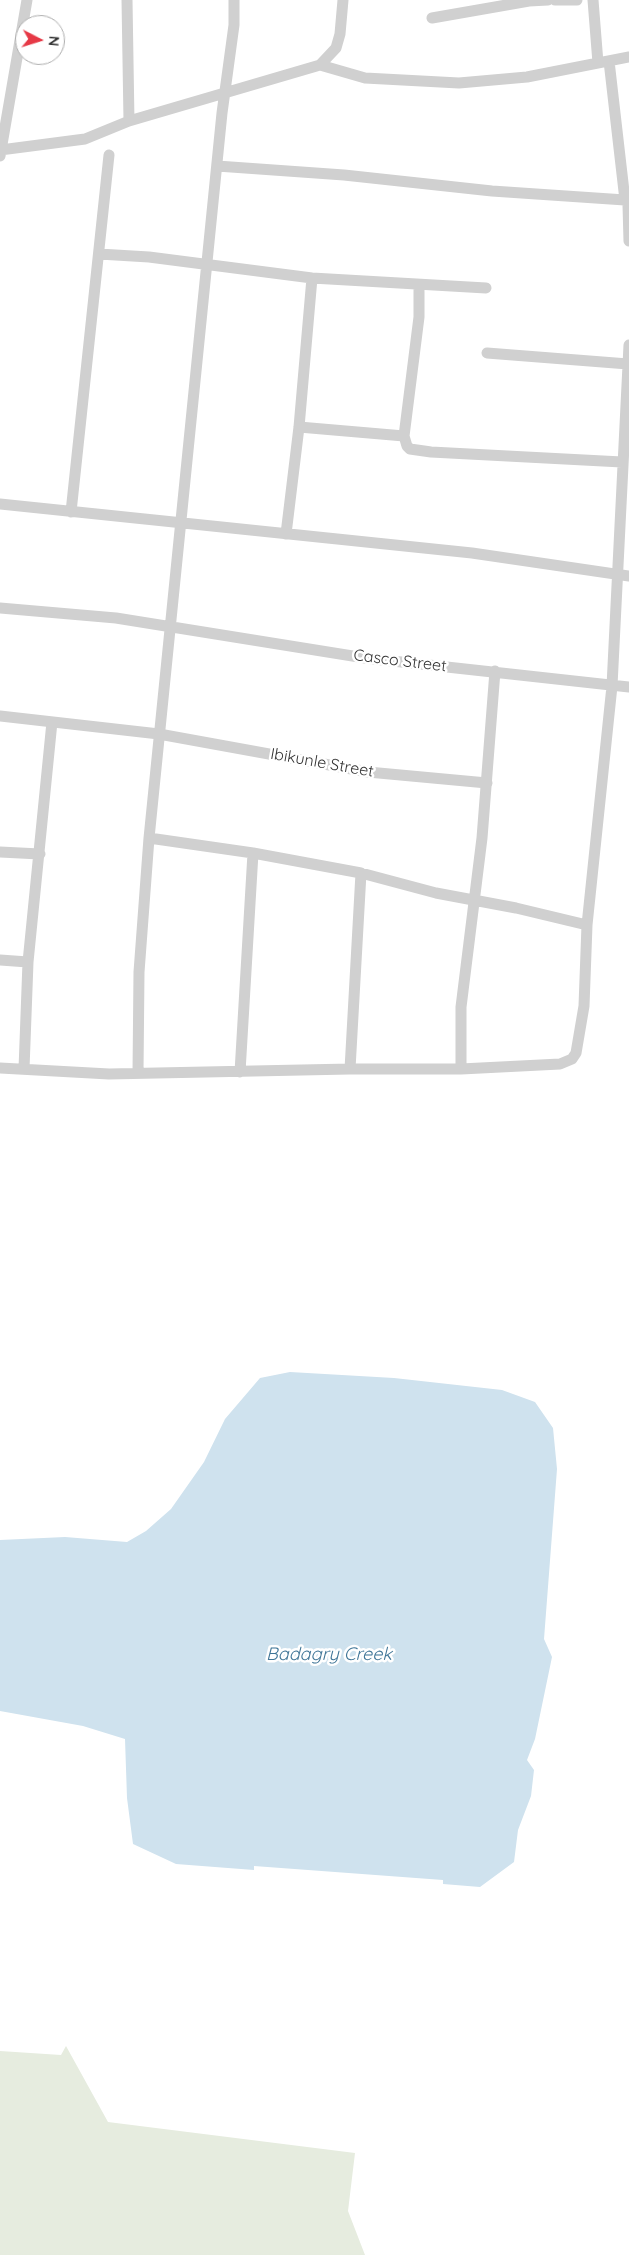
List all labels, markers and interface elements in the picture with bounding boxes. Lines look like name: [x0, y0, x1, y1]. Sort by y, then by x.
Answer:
north arrow: [15, 15, 65, 65]
text: N: [45, 35, 63, 47]
street label: Casco Street: [352, 646, 448, 676]
street label: Ibikunle Street: [269, 744, 375, 782]
water label: Badagry Creek: [266, 1644, 392, 1666]

